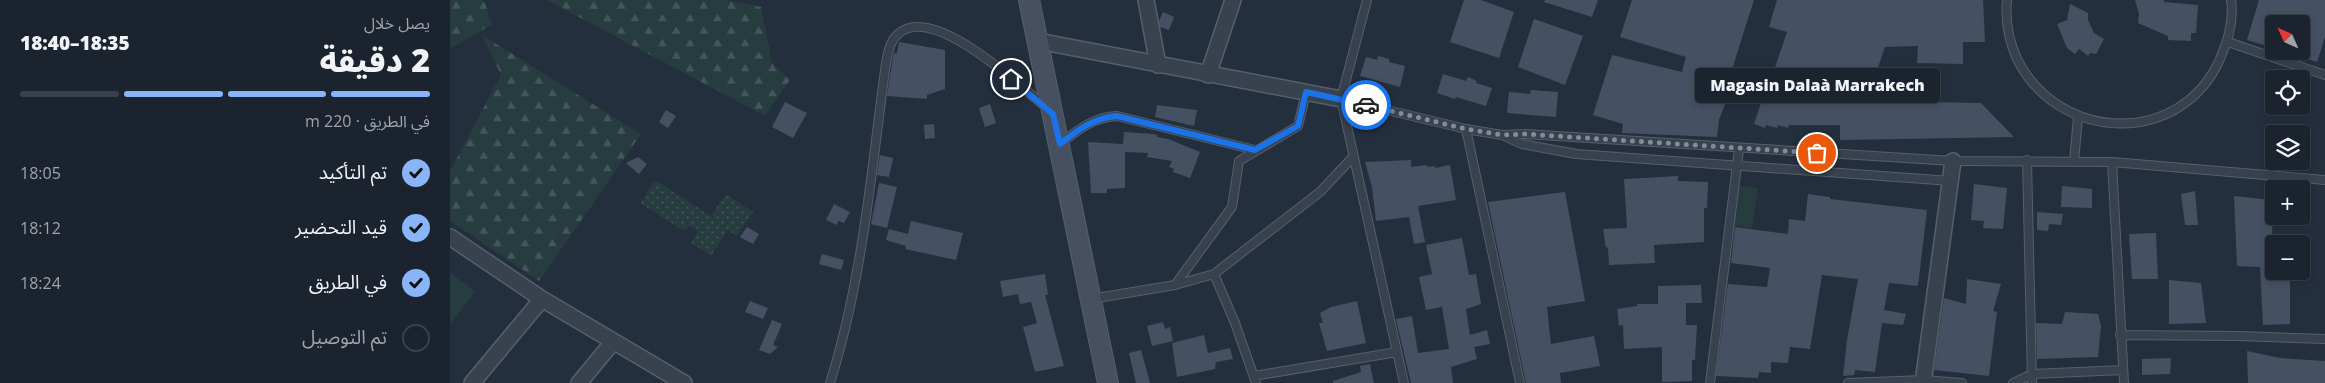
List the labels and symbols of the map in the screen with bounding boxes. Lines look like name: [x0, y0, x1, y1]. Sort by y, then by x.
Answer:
north arrow: [2265, 15, 2310, 60]
pin: [990, 58, 1032, 100]
callout: Magasin Dalaà Marrakech: [1694, 68, 1940, 103]
courier: [1341, 80, 1391, 130]
pin: [1796, 132, 1838, 174]

